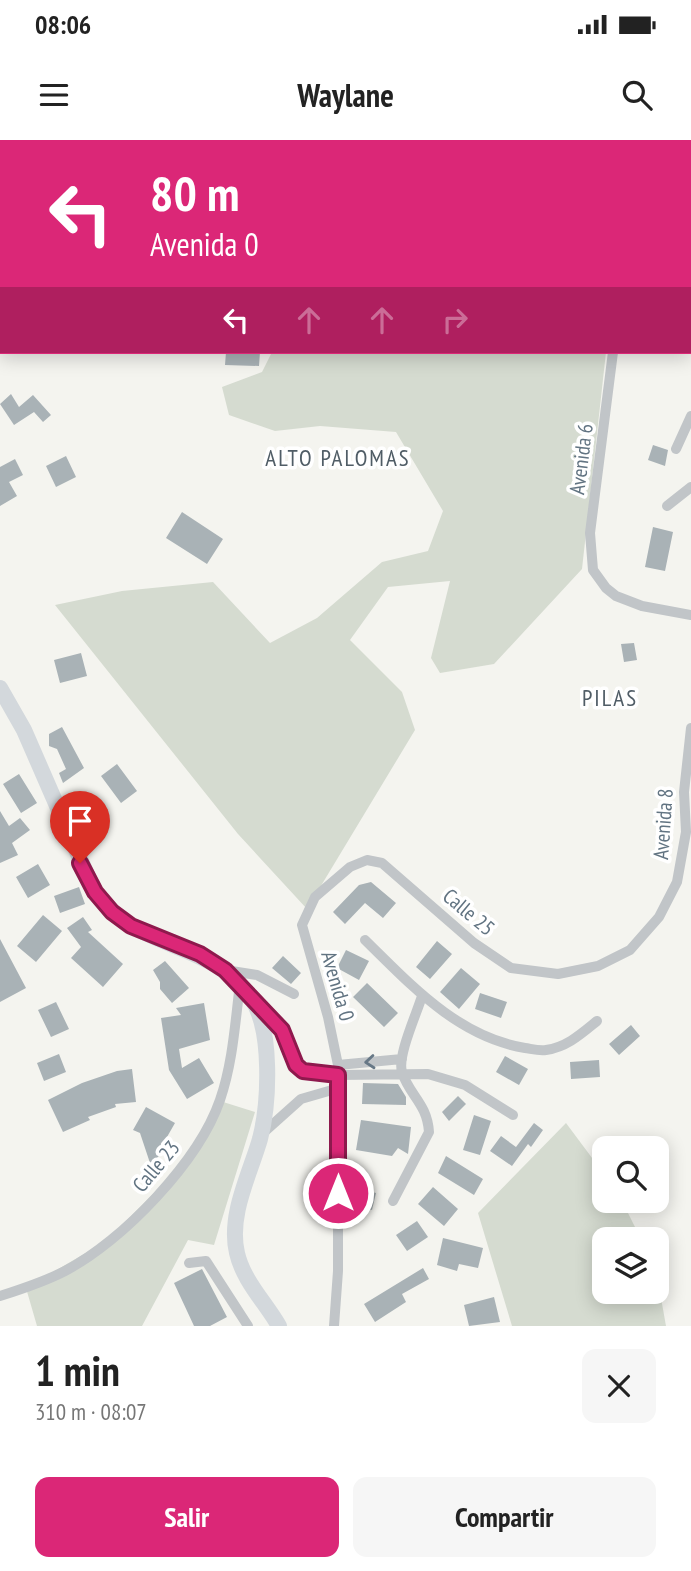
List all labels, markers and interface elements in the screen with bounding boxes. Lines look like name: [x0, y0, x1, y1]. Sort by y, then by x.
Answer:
text: 08:06: [35, 8, 91, 41]
text: Waylane: [297, 74, 394, 116]
icon: menu: [35, 76, 73, 114]
icon: search: [618, 76, 656, 114]
text: 80 m: [150, 161, 239, 225]
icon: left: [35, 168, 126, 259]
text: Avenida 0: [150, 223, 259, 265]
icon: left: [217, 301, 255, 339]
icon: ahead: [290, 301, 328, 339]
icon: ahead: [363, 301, 401, 339]
icon: right: [436, 301, 474, 339]
street label: Avenida 6: [563, 422, 599, 496]
district label: ALTO PALOMAS: [265, 443, 411, 472]
district label: PILAS: [582, 683, 638, 712]
street label: Avenida 8: [647, 788, 679, 860]
pin: [50, 791, 110, 863]
icon: arrive: [61, 802, 99, 840]
street label: Calle 25: [438, 883, 500, 941]
street label: Avenida 0: [315, 948, 361, 1024]
one-way arrow: [364, 1054, 375, 1069]
street label: Calle 23: [127, 1135, 185, 1197]
map controls: [592, 1136, 669, 1304]
button: search: [592, 1136, 669, 1213]
position arrow: [301, 1156, 375, 1230]
button: layers: [592, 1227, 669, 1304]
text: 1 min: [35, 1343, 120, 1398]
button: close: [582, 1349, 656, 1423]
text: 310 m · 08:07: [35, 1397, 147, 1426]
button: Salir: [35, 1477, 339, 1557]
button: Compartir: [353, 1477, 656, 1557]

